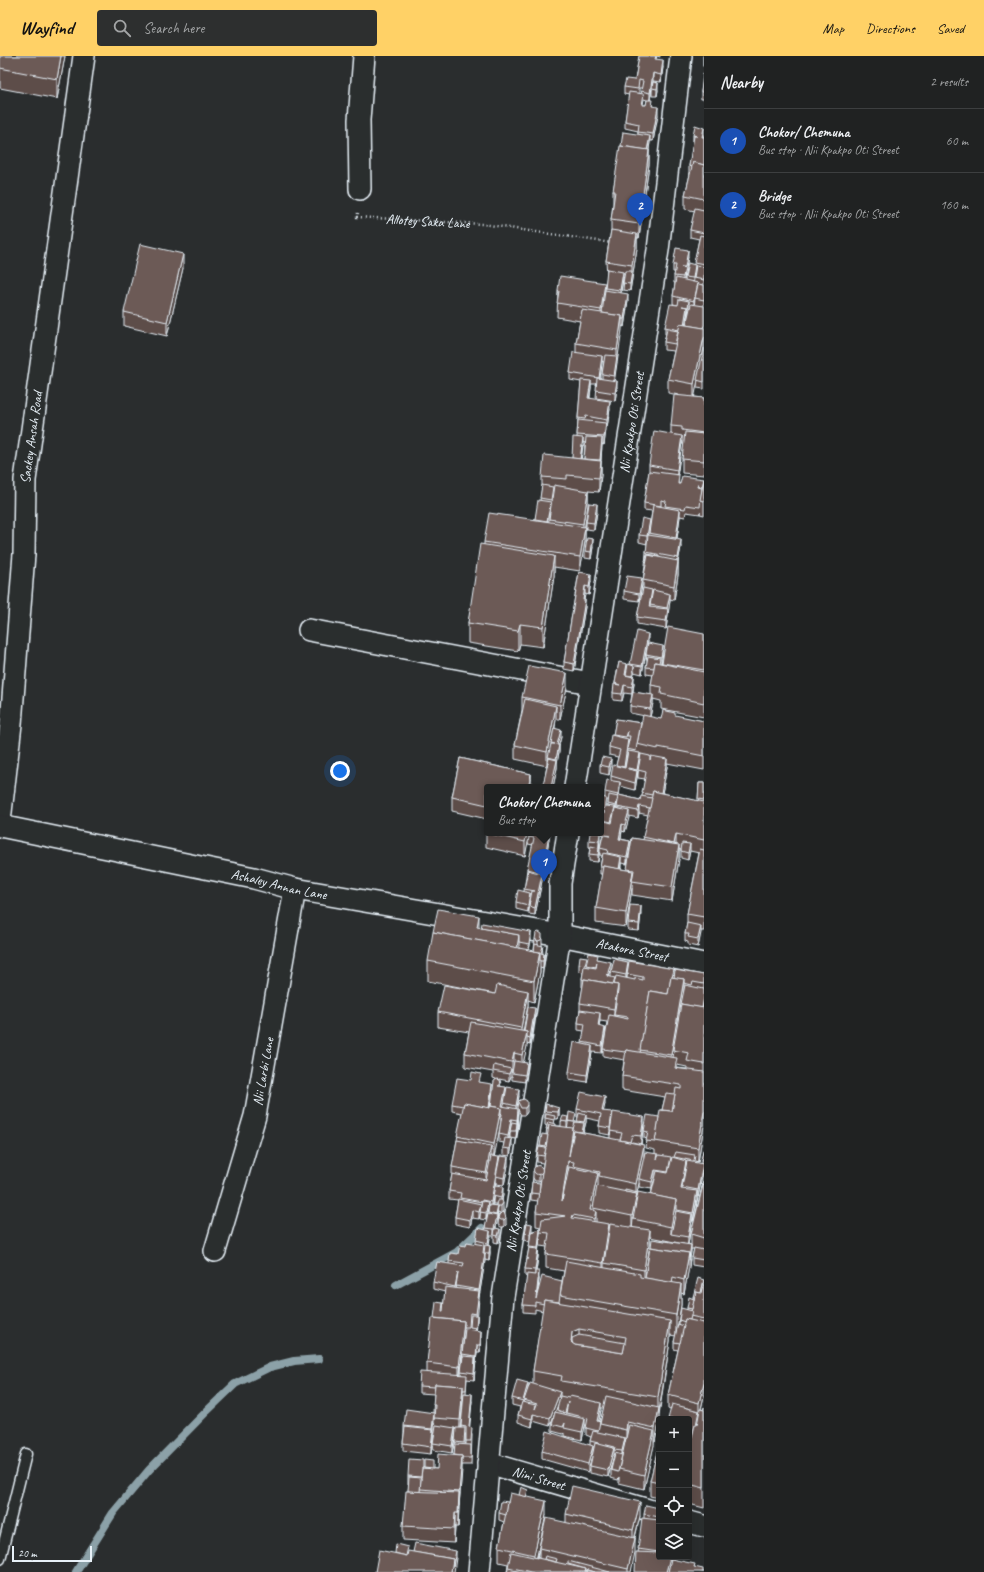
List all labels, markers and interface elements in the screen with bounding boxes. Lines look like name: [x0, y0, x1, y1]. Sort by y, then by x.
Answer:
search box: [97, 10, 377, 46]
text: Wayfind: [20, 16, 73, 40]
icon: search: [111, 17, 133, 39]
text: Search here: [143, 19, 204, 38]
text: Map: [823, 20, 844, 37]
text: Directions: [866, 20, 915, 37]
text: Saved: [937, 20, 964, 37]
text: Nearby: [720, 72, 763, 93]
text: 2 results: [930, 74, 968, 90]
text: Chokor/ Chemuna: [758, 123, 850, 142]
text: 1: [730, 133, 736, 149]
text: 60 m: [946, 133, 968, 149]
text: Bus stop · Nii Kpakpo Oti Street: [758, 142, 899, 158]
text: Bridge: [758, 187, 791, 206]
pin: 2: [627, 193, 653, 226]
text: 2: [730, 197, 736, 213]
text: 160 m: [940, 197, 968, 213]
text: Bus stop · Nii Kpakpo Oti Street: [758, 206, 899, 222]
street label: Allotey Saka Lane: [385, 210, 472, 232]
street label: Nii Kpakpo Oti Street: [615, 369, 648, 474]
street label: Sackey Ansah Road: [16, 388, 46, 484]
your location: [330, 761, 350, 781]
popup: [484, 784, 604, 836]
text: Chokor/ Chemuna: [498, 793, 590, 812]
text: Bus stop: [498, 812, 535, 828]
pin: 1: [531, 849, 557, 882]
street label: Ashaley Annan Lane: [230, 865, 329, 903]
street label: Atakora Street: [595, 934, 671, 965]
street label: Nii Larbi Lane: [249, 1035, 277, 1107]
street label: Nii Kpakpo Oti Street: [502, 1148, 535, 1253]
map controls: [656, 1416, 692, 1560]
button: +: [656, 1416, 692, 1452]
button: −: [656, 1452, 692, 1488]
street label: Nini Street: [511, 1462, 568, 1494]
button: locate: [656, 1488, 692, 1524]
button: layers: [656, 1524, 692, 1560]
scale bar: [12, 1544, 92, 1563]
text: 20 m: [18, 1546, 37, 1560]

